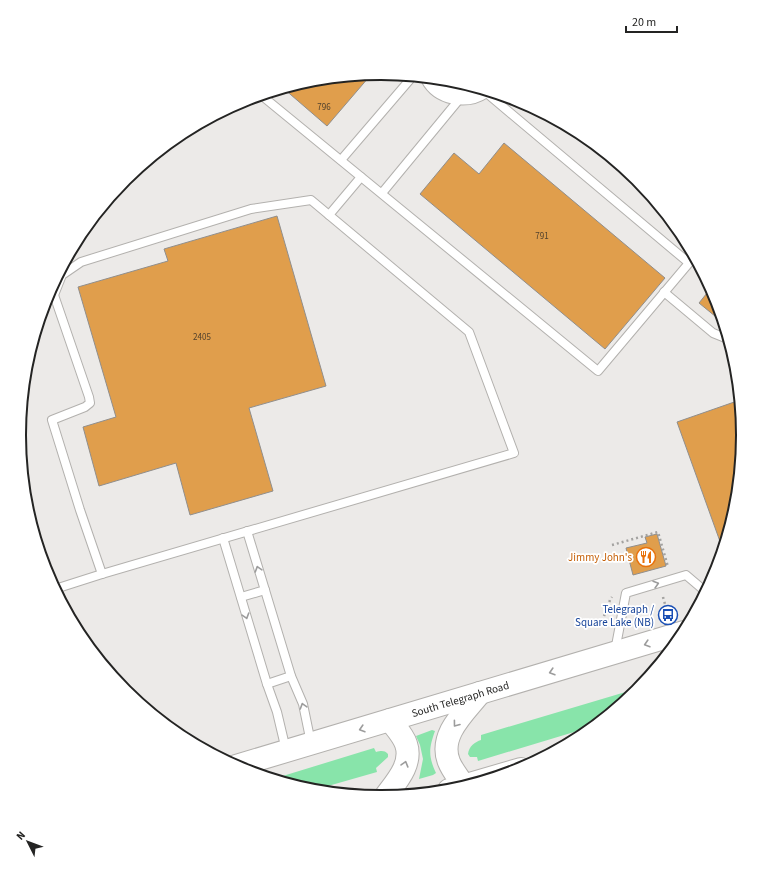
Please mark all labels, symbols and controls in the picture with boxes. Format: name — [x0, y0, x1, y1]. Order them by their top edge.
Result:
scale bar — [626, 8, 677, 34]
text: 20 m — [632, 14, 656, 31]
house number: 796 — [317, 101, 331, 114]
house number: 791 — [535, 230, 549, 243]
house number: 2405 — [193, 331, 211, 344]
restaurant icon: Jimmy John's — [635, 546, 657, 568]
place label: Jimmy John's — [568, 550, 632, 565]
one-way arrow — [254, 566, 263, 573]
one-way arrow — [652, 580, 659, 589]
place label: Telegraph / Square Lake (NB) — [575, 602, 654, 630]
bus stop icon: Telegraph / Square Lake (NB) — [657, 604, 679, 626]
one-way arrow — [241, 612, 250, 619]
one-way arrow — [644, 639, 651, 648]
one-way arrow — [549, 667, 556, 676]
street label: South Telegraph Road — [410, 677, 511, 721]
one-way arrow — [299, 702, 308, 709]
one-way arrow — [454, 720, 461, 727]
one-way arrow — [359, 724, 366, 733]
one-way arrow — [400, 760, 409, 767]
north arrow — [8, 822, 48, 862]
text: N — [13, 828, 29, 843]

